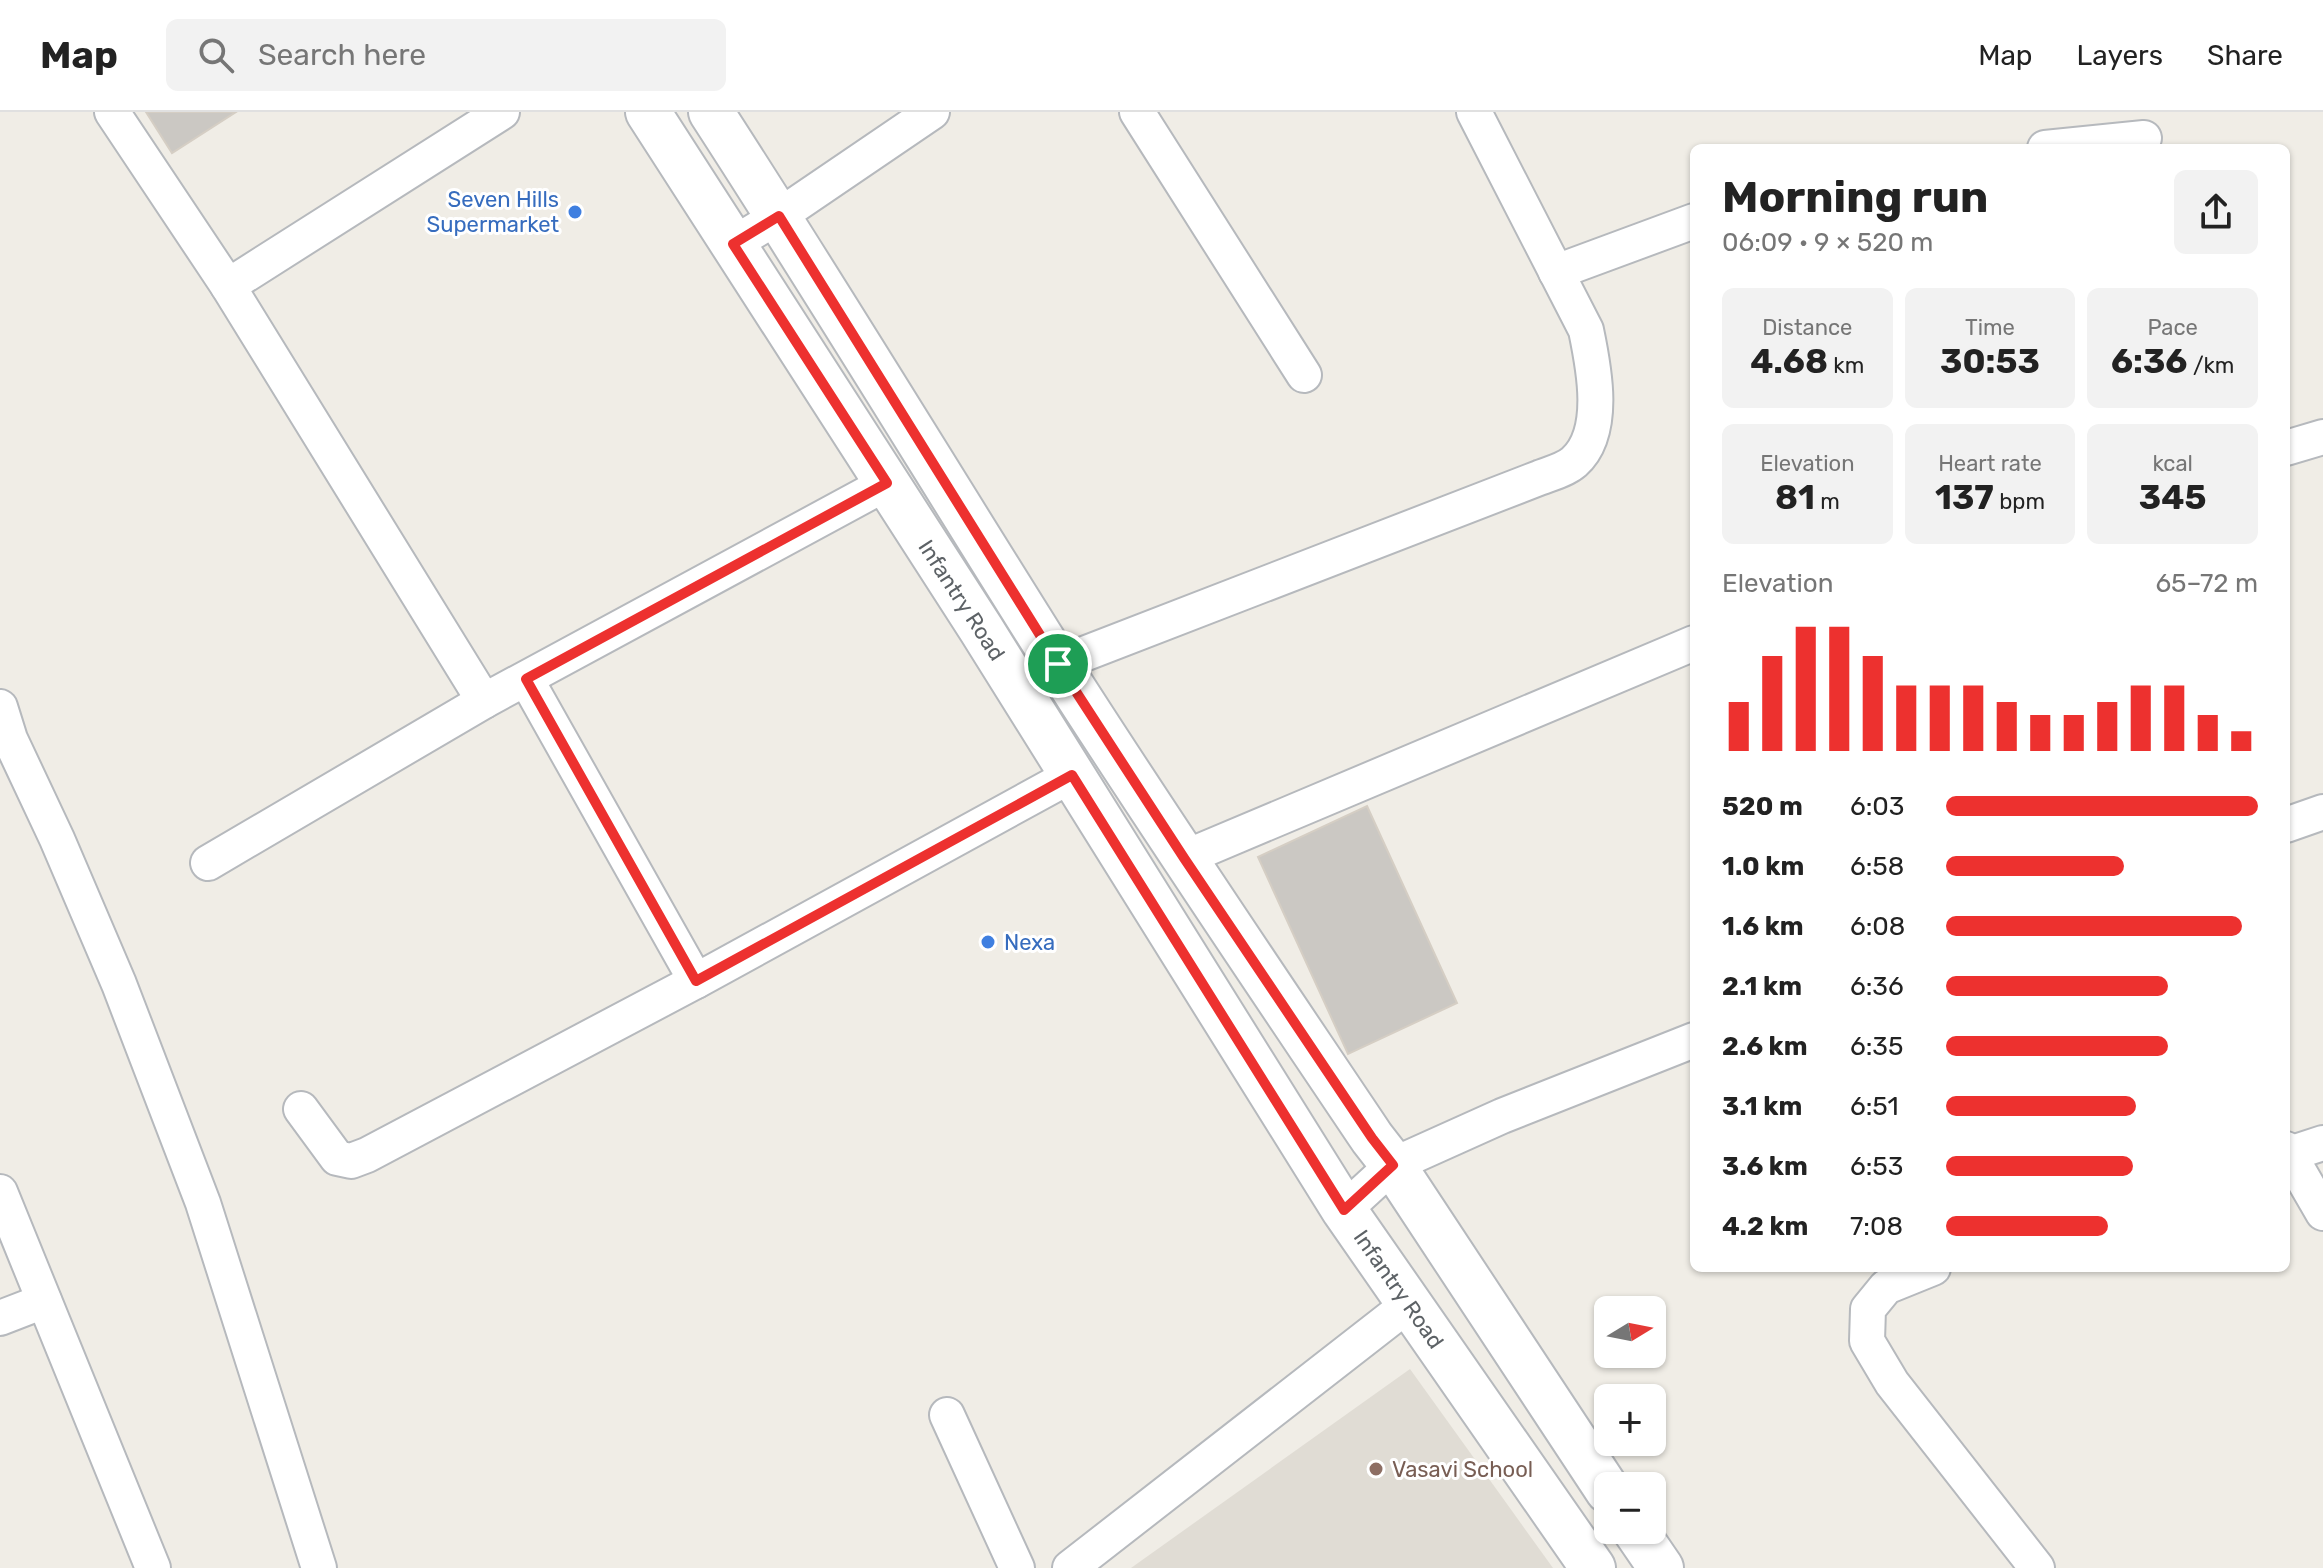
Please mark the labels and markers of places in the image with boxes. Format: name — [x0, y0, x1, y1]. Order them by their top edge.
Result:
place label: Seven Hills Supermarket — [427, 186, 559, 238]
marker: Seven Hills Supermarket — [566, 203, 584, 221]
pin — [1024, 630, 1092, 698]
place label: Nexa — [1004, 929, 1055, 956]
marker: Nexa — [979, 933, 997, 951]
place label: Vasavi School — [1392, 1456, 1533, 1483]
marker: Vasavi School — [1367, 1460, 1385, 1478]

